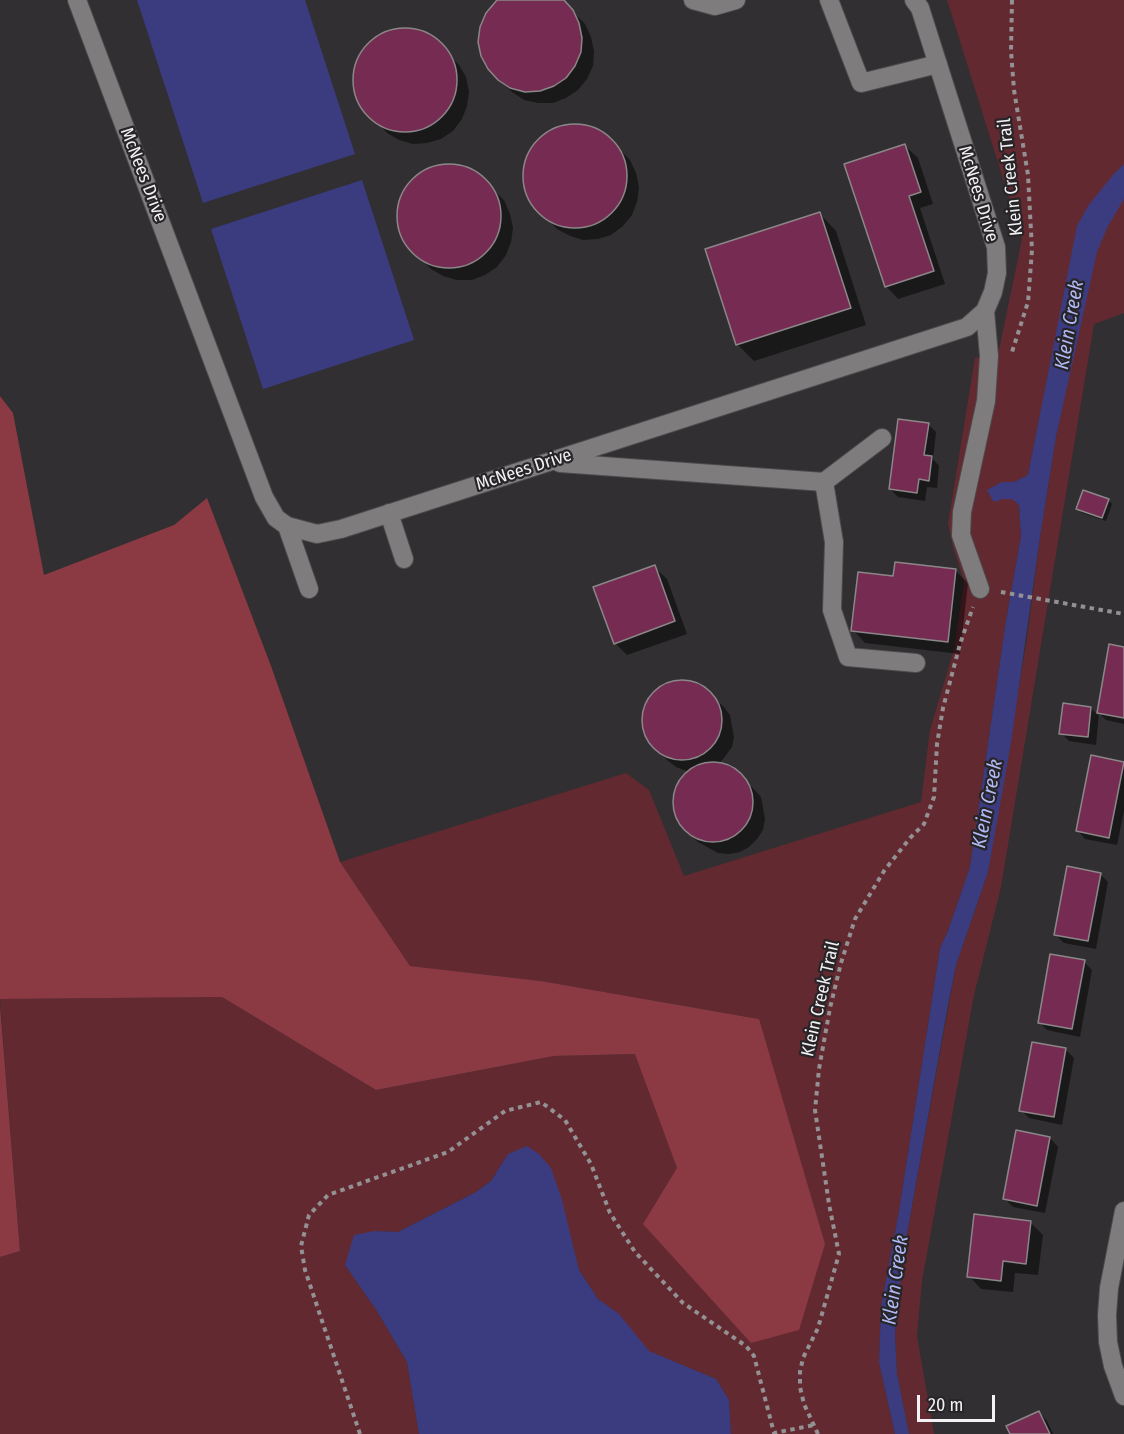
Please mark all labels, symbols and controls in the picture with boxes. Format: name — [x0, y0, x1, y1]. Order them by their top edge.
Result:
street label: Klein Creek Trail — [994, 117, 1028, 237]
street label: McNees Drive — [115, 125, 171, 225]
street label: McNees Drive — [953, 143, 1003, 245]
water label: Klein Creek — [1050, 278, 1090, 372]
street label: McNees Drive — [473, 444, 575, 496]
water label: Klein Creek — [968, 757, 1008, 851]
street label: Klein Creek Trail — [797, 939, 845, 1059]
water label: Klein Creek — [878, 1234, 914, 1326]
scale bar — [920, 1383, 998, 1421]
text: 20 m — [928, 1394, 963, 1416]

